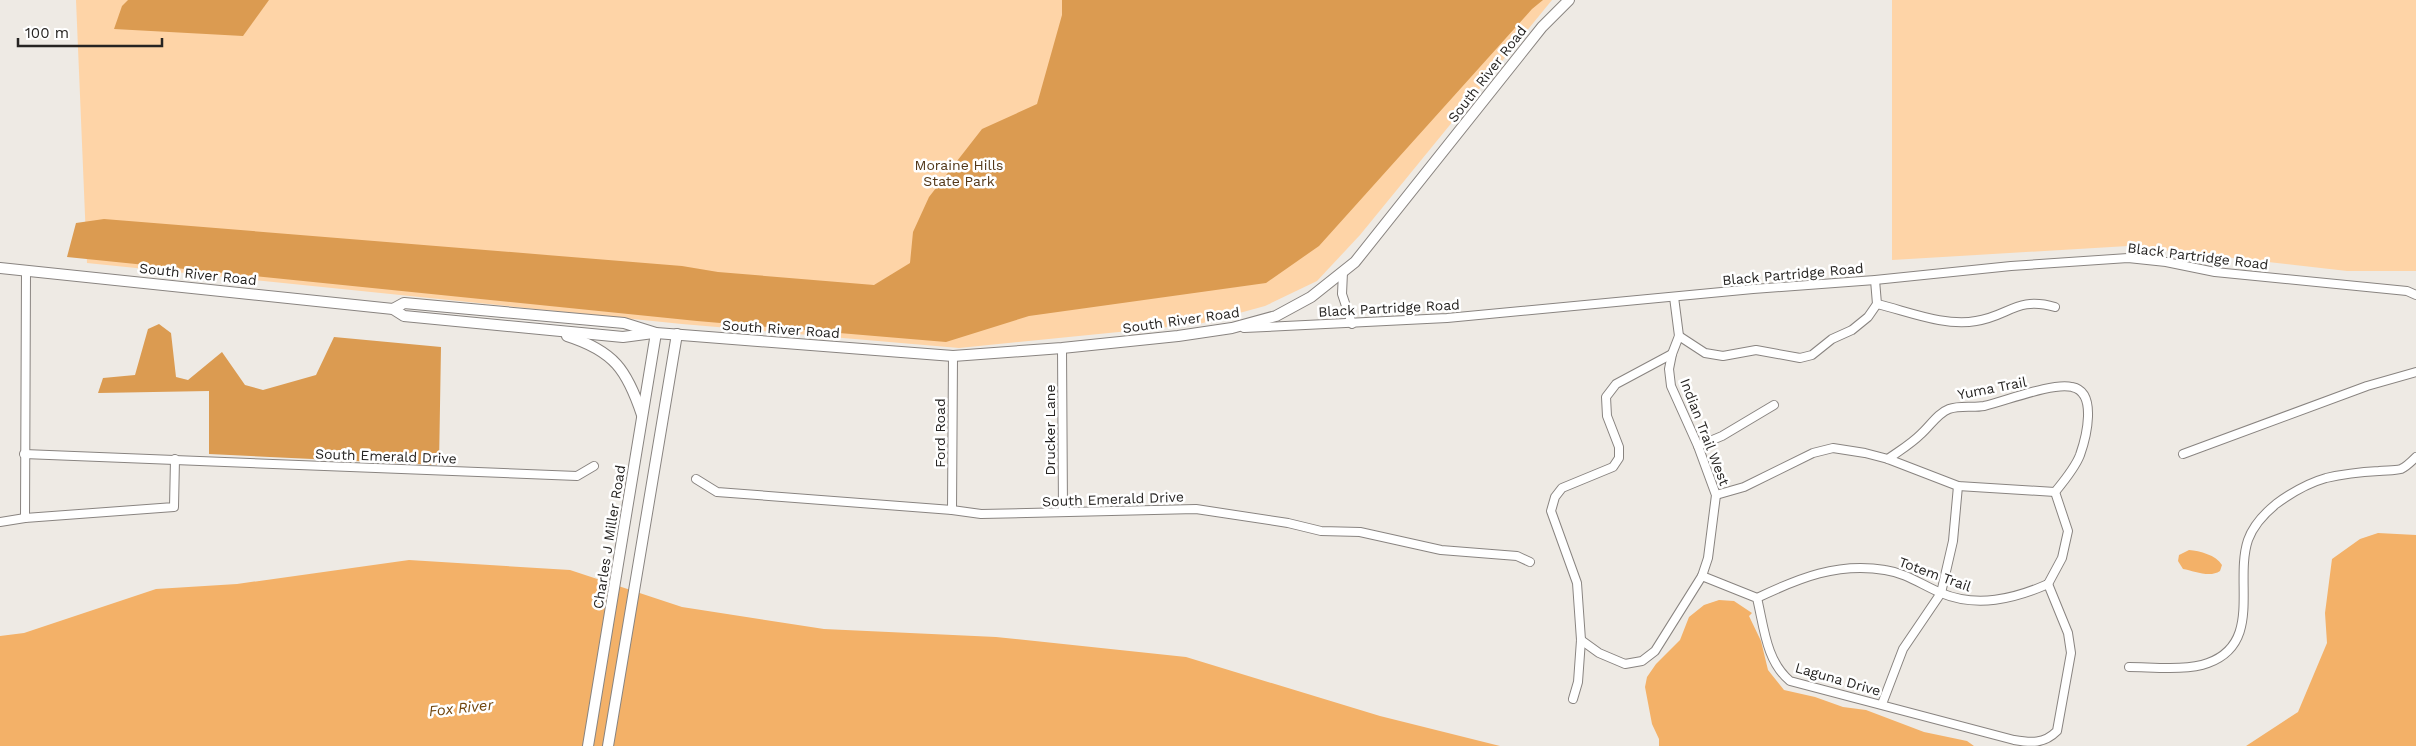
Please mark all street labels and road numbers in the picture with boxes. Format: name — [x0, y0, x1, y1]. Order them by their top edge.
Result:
street label: South River Road — [1444, 23, 1530, 125]
street label: Black Partridge Road — [2127, 239, 2269, 273]
street label: South River Road — [138, 260, 258, 288]
street label: Black Partridge Road — [1722, 260, 1864, 288]
street label: Black Partridge Road — [1318, 296, 1460, 320]
street label: South River Road — [1121, 304, 1241, 336]
street label: South River Road — [722, 317, 840, 341]
street label: Yuma Trail — [1956, 373, 2029, 403]
street label: Indian Trail West — [1677, 376, 1733, 488]
street label: Drucker Lane — [1042, 384, 1058, 476]
street label: Ford Road — [932, 398, 948, 468]
street label: South Emerald Drive — [315, 446, 457, 466]
street label: Charles J Miller Road — [590, 464, 628, 610]
street label: South Emerald Drive — [1042, 489, 1184, 509]
street label: Totem Trail — [1897, 554, 1974, 595]
street label: Laguna Drive — [1793, 659, 1883, 699]

